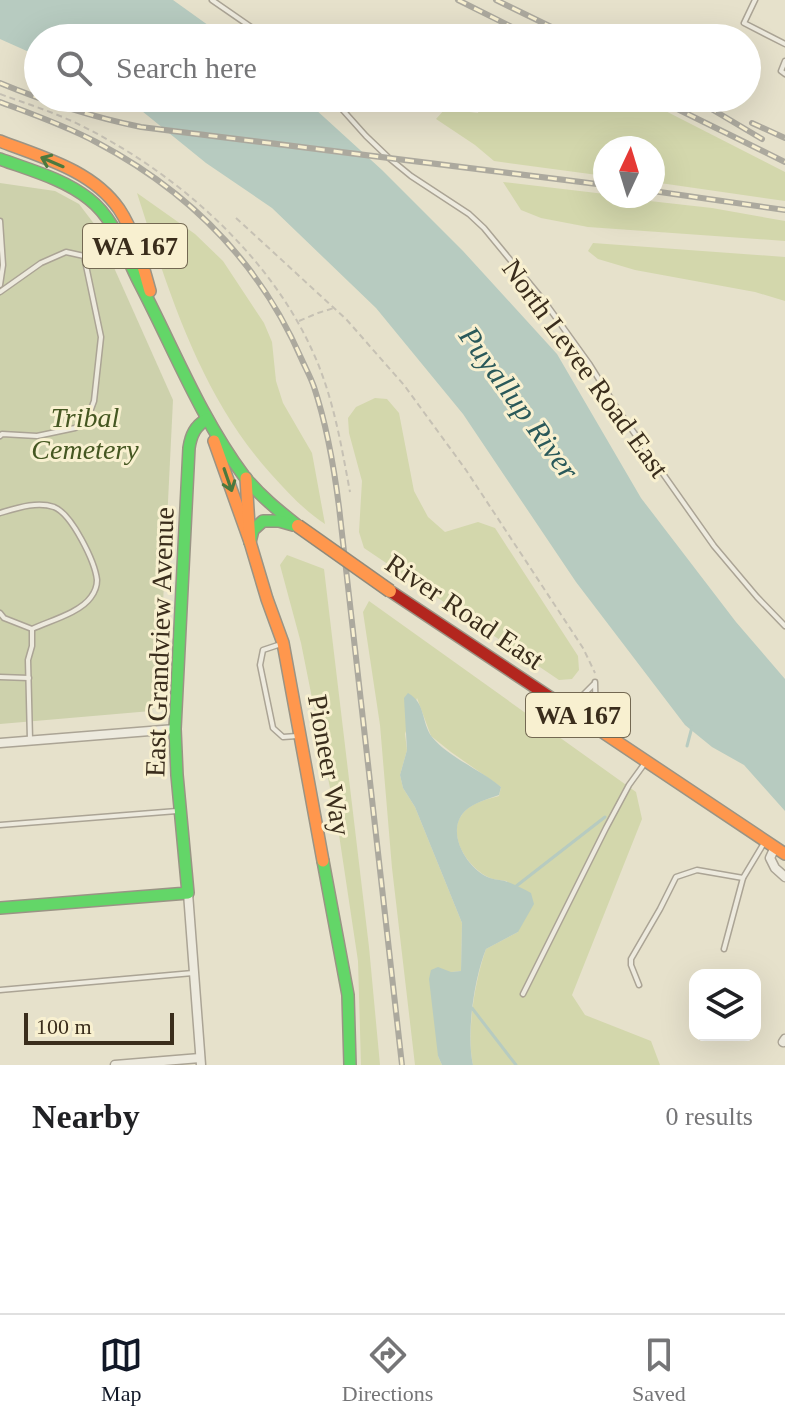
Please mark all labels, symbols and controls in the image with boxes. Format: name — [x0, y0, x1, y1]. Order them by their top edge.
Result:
search box — [24, 24, 761, 112]
icon: search — [52, 46, 96, 90]
text: Search here — [116, 51, 257, 84]
north arrow — [593, 136, 665, 208]
one-way arrow — [40, 154, 65, 169]
road number: WA 167 — [83, 224, 187, 268]
street label: North Levee Road East — [496, 253, 675, 484]
water label: Puyallup River — [452, 319, 586, 486]
park label: Tribal Cemetery — [31, 402, 139, 465]
one-way arrow — [222, 468, 237, 493]
street label: East Grandview Avenue — [139, 507, 180, 778]
street label: River Road East — [380, 547, 550, 676]
street label: Pioneer Way — [302, 692, 357, 838]
road number: WA 167 — [526, 693, 630, 737]
map controls — [689, 969, 761, 1041]
button: layers — [689, 969, 761, 1041]
scale bar — [24, 1009, 174, 1045]
text: 100 m — [36, 1014, 92, 1039]
text: Nearby — [32, 1098, 140, 1135]
text: 0 results — [666, 1102, 753, 1131]
tab: Map — [99, 1333, 143, 1407]
tab: Directions — [342, 1333, 433, 1407]
tab: Saved — [632, 1333, 686, 1407]

